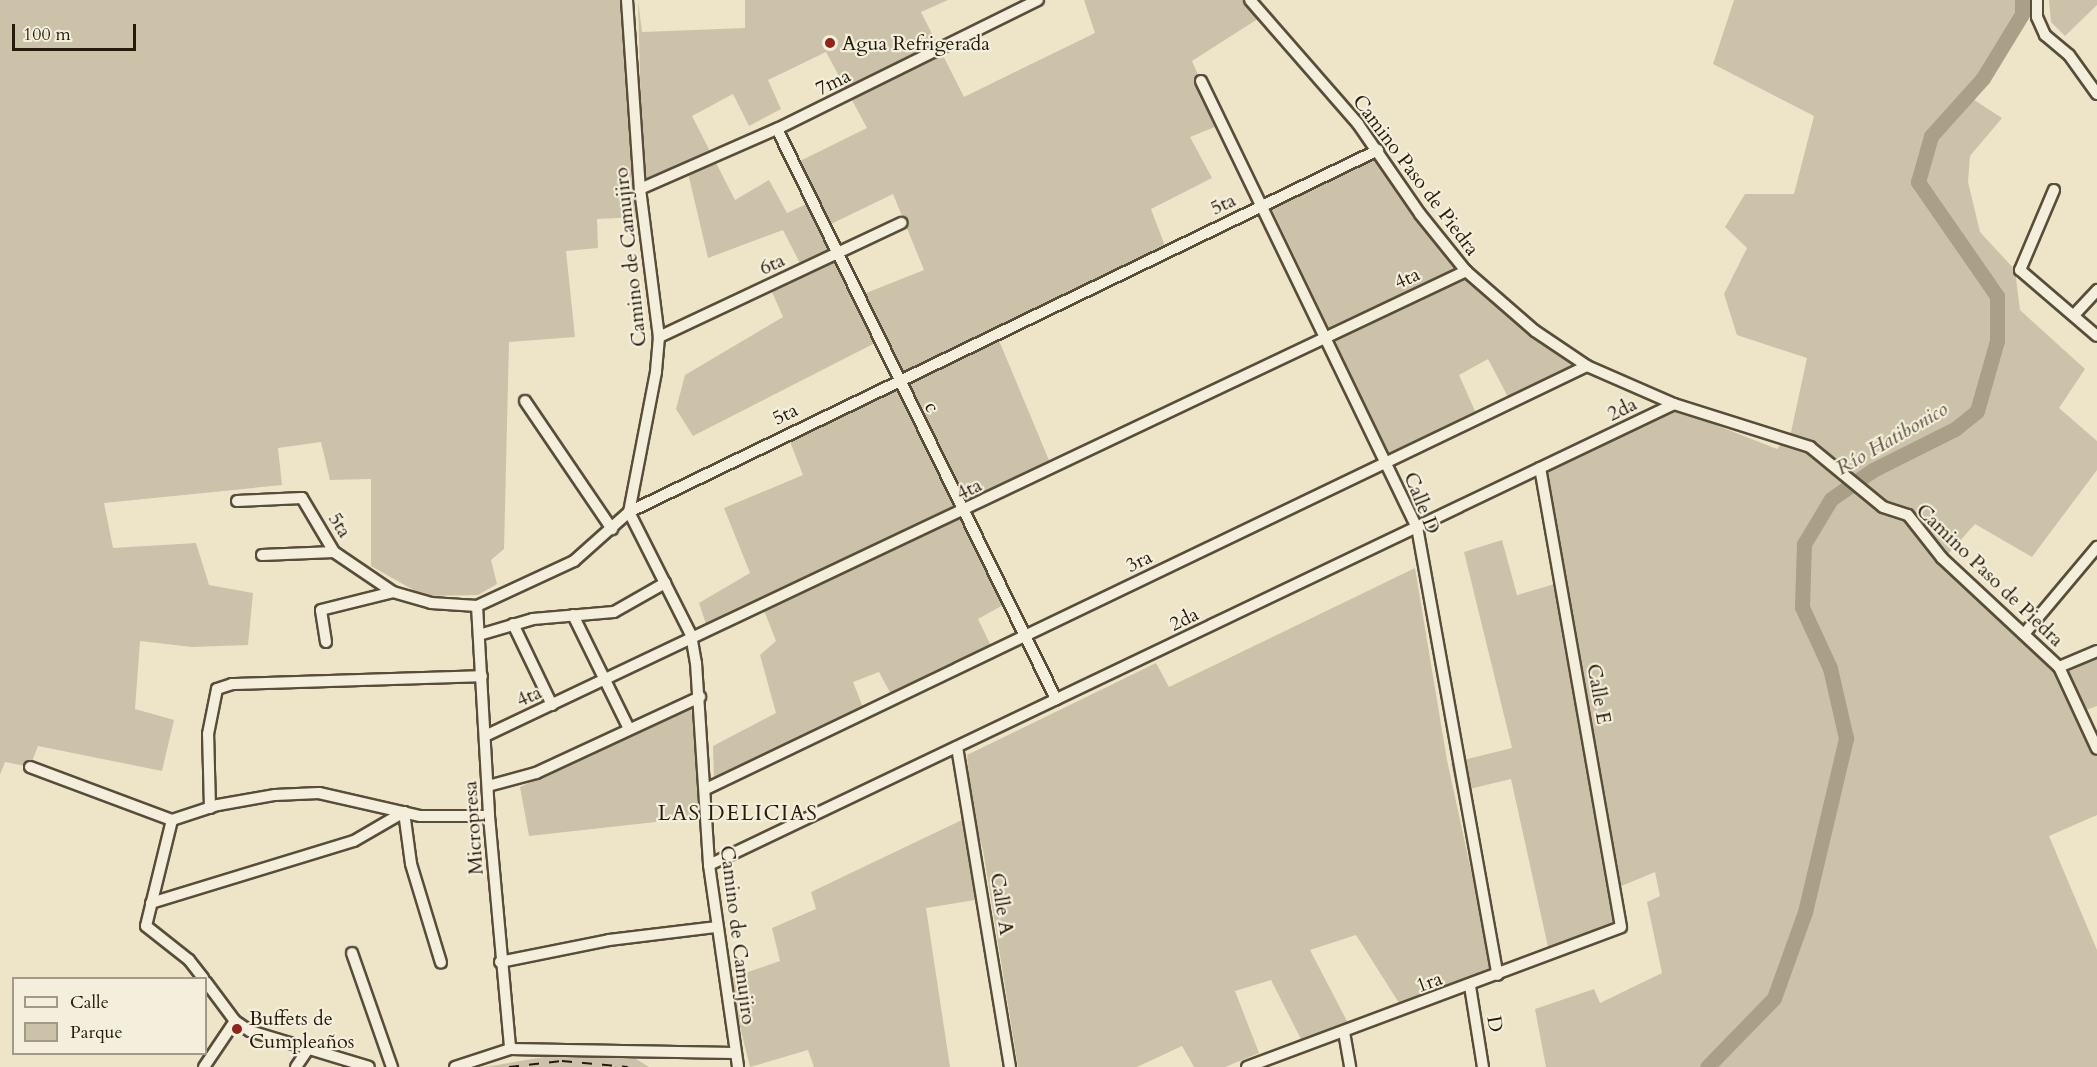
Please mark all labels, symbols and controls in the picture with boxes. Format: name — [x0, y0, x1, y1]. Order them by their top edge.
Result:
scale bar — [15, 12, 140, 50]
text: 100 m — [23, 22, 71, 47]
place label: Agua Refrigerada — [842, 31, 990, 55]
marker: Agua Refrigerada — [823, 36, 837, 50]
street label: 7ma — [812, 63, 854, 101]
street label: Camino Paso de Piedra — [1348, 90, 1484, 260]
street label: Camino de Camujiro — [609, 166, 651, 348]
street label: 5ta — [1207, 188, 1239, 220]
street label: 6ta — [756, 248, 788, 280]
street label: 4ta — [1391, 262, 1423, 294]
street label: 2da — [1603, 392, 1641, 426]
water label: Río Hatibonico — [1831, 397, 1953, 481]
street label: 5ta — [768, 398, 802, 430]
street label: c — [919, 398, 945, 416]
street label: Calle D — [1399, 468, 1445, 538]
street label: 4ta — [952, 473, 986, 505]
street label: Camino Paso de Piedra — [1911, 498, 2069, 652]
street label: 5ta — [323, 508, 357, 542]
street label: 3ra — [1122, 544, 1156, 578]
street label: 2da — [1165, 602, 1203, 636]
street label: Calle E — [1582, 662, 1616, 726]
street label: 4ta — [513, 680, 545, 712]
street label: Micropresa — [458, 780, 488, 876]
district label: LAS DELICIAS — [658, 801, 818, 827]
street label: Camino de Camujiro — [715, 844, 761, 1026]
street label: Calle A — [985, 871, 1019, 937]
street label: 1ra — [1413, 966, 1445, 998]
legend — [12, 977, 207, 1055]
text: Calle — [70, 990, 109, 1015]
place label: Buffets de Cumpleaños — [249, 1006, 355, 1053]
street label: D — [1482, 1014, 1508, 1034]
text: Parque — [70, 1020, 123, 1045]
marker: Buffets de Cumpleaños — [230, 1022, 244, 1036]

